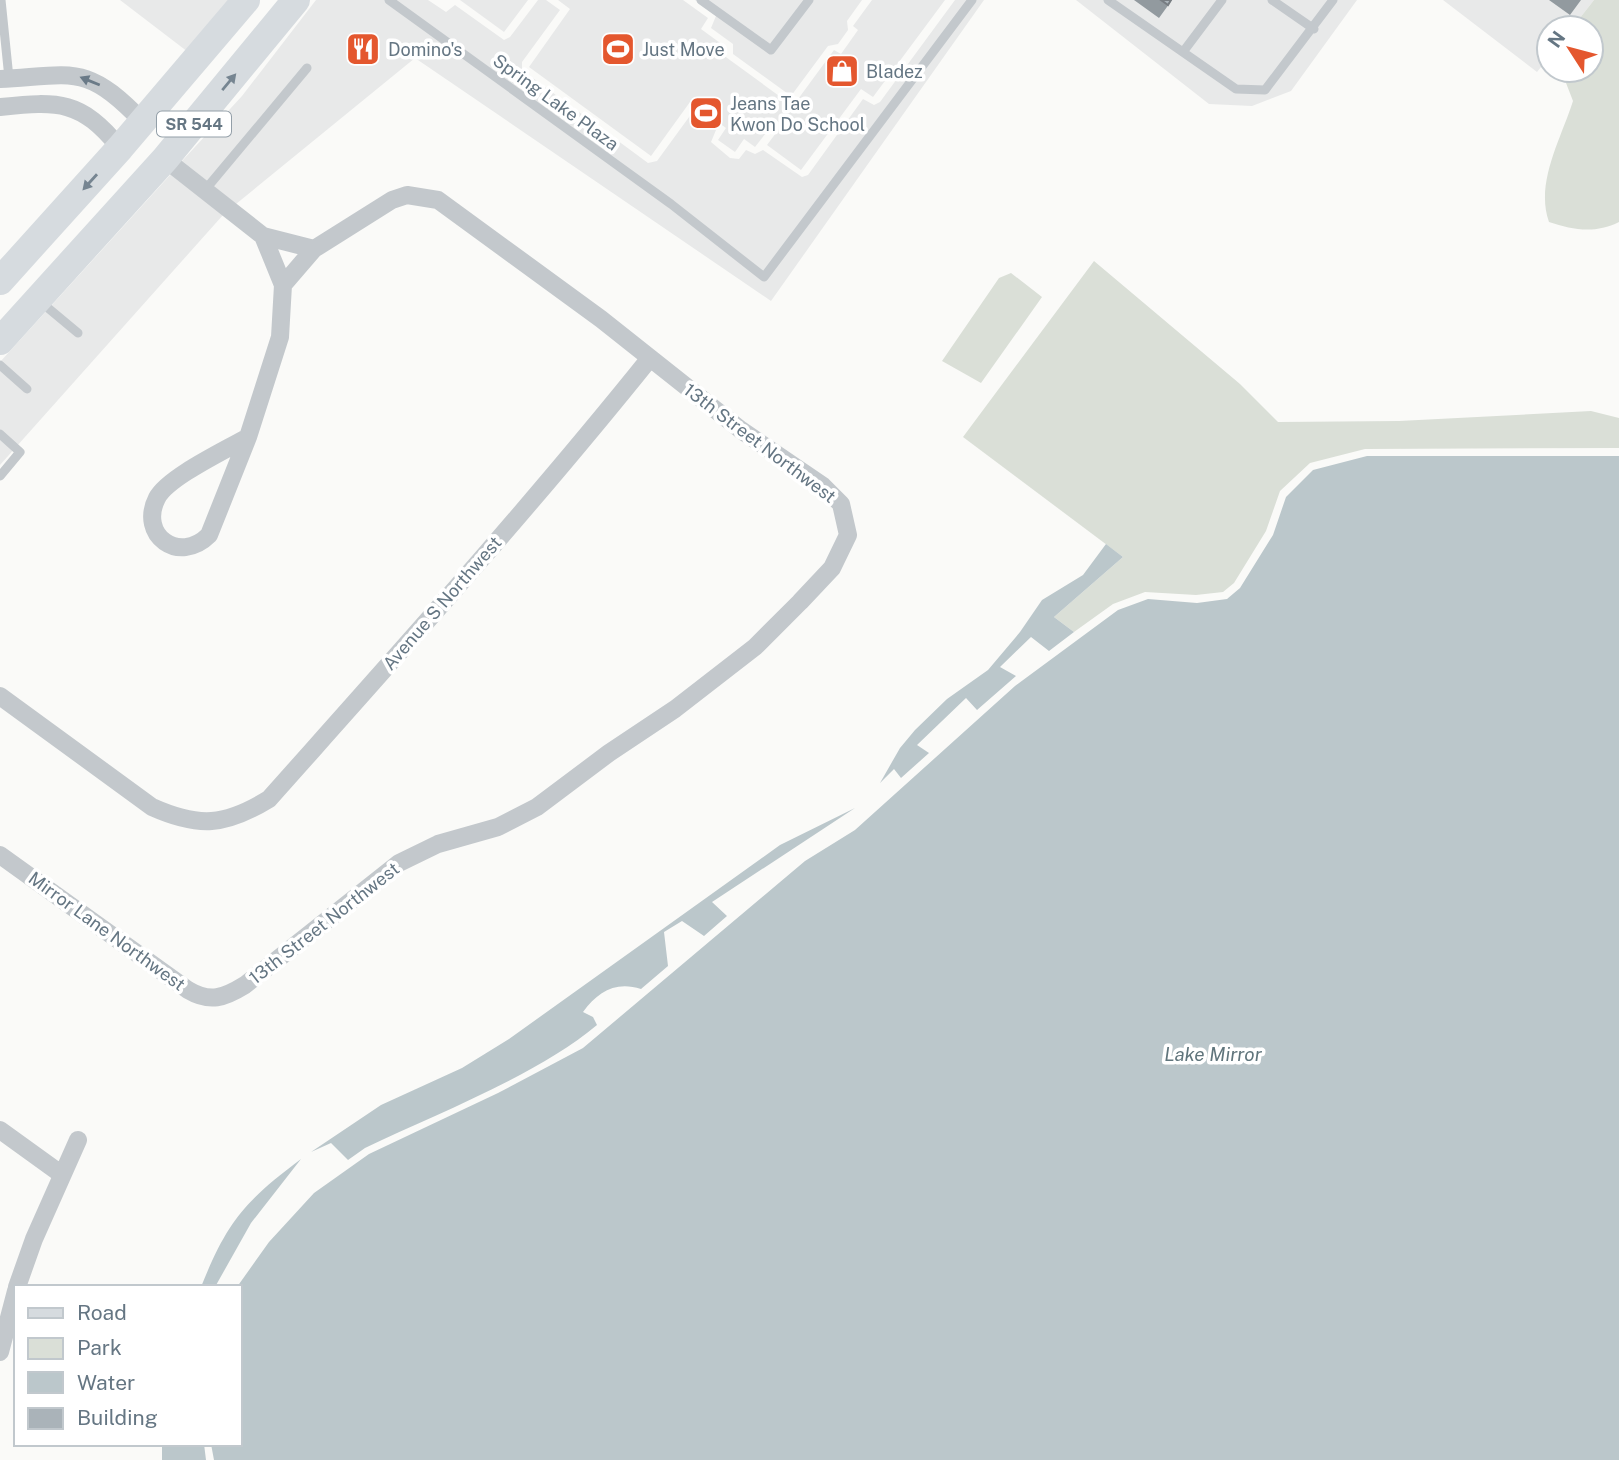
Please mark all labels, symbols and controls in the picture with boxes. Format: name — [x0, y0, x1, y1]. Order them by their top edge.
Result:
north arrow — [1535, 14, 1605, 84]
text: N — [1543, 27, 1570, 51]
restaurant icon: Domino's — [344, 30, 382, 68]
sports icon: Just Move — [599, 30, 637, 68]
place label: Domino's — [388, 39, 462, 60]
place label: Just Move — [642, 39, 725, 60]
street label: Spring Lake Plaza — [489, 49, 623, 155]
shop icon: Bladez — [823, 52, 861, 90]
place label: Bladez — [866, 61, 923, 82]
one-way arrow — [221, 73, 236, 90]
one-way arrow — [79, 75, 100, 86]
place label: Jeans Tae Kwon Do School — [730, 93, 865, 135]
sports icon: Jeans Tae Kwon Do School — [687, 94, 725, 132]
road number: SR 544 — [157, 112, 231, 136]
one-way arrow — [82, 173, 98, 191]
street label: 13th Street Northwest — [680, 379, 840, 507]
street label: Avenue S Northwest — [378, 532, 506, 674]
street label: 13th Street Northwest — [245, 858, 403, 988]
street label: Mirror Lane Northwest — [25, 867, 189, 995]
water label: Lake Mirror — [1164, 1043, 1263, 1065]
legend — [14, 1285, 242, 1446]
text: Road — [77, 1300, 127, 1325]
text: Park — [77, 1335, 122, 1360]
text: Water — [77, 1370, 135, 1395]
text: Building — [77, 1405, 158, 1430]

